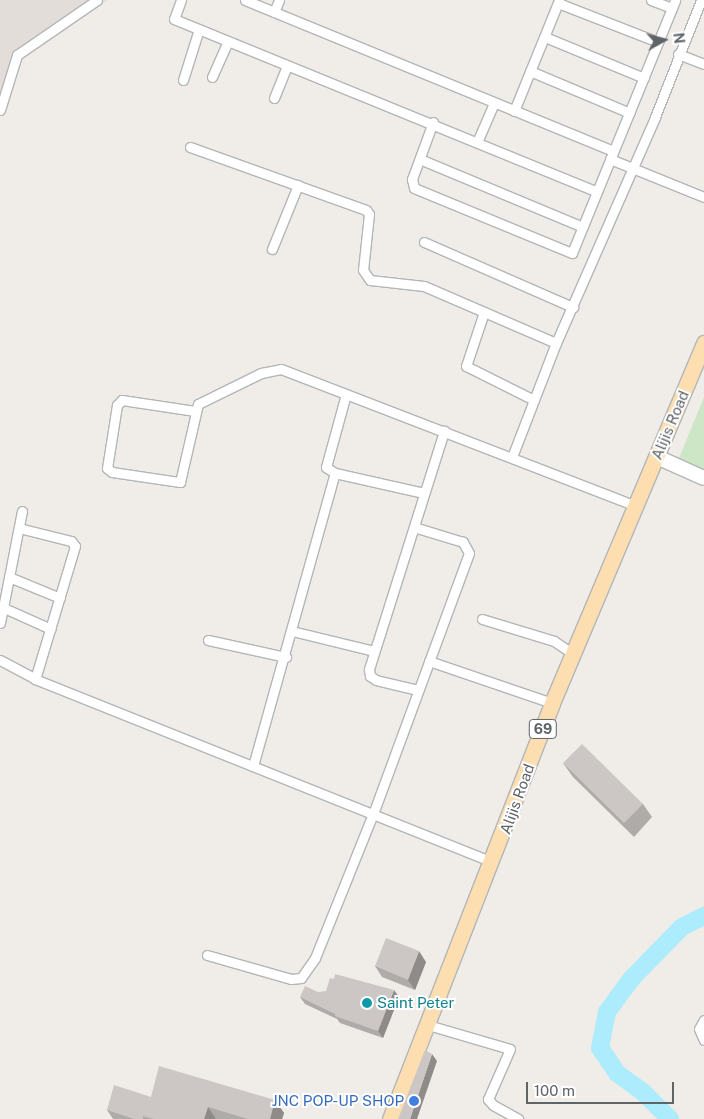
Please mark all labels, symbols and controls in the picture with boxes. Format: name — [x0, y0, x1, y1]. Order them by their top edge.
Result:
north arrow — [639, 15, 689, 65]
text: N — [670, 32, 687, 45]
street label: Alijis Road — [647, 388, 693, 462]
road number: 69 — [528, 718, 558, 741]
street label: Alijis Road — [496, 761, 538, 837]
place label: Saint Peter — [377, 994, 454, 1012]
marker: Saint Peter — [361, 997, 373, 1009]
scale bar — [529, 1072, 676, 1104]
text: 100 m — [534, 1082, 575, 1099]
place label: JNC POP-UP SHOP — [272, 1092, 404, 1110]
marker: JNC POP-UP SHOP — [408, 1095, 420, 1107]

